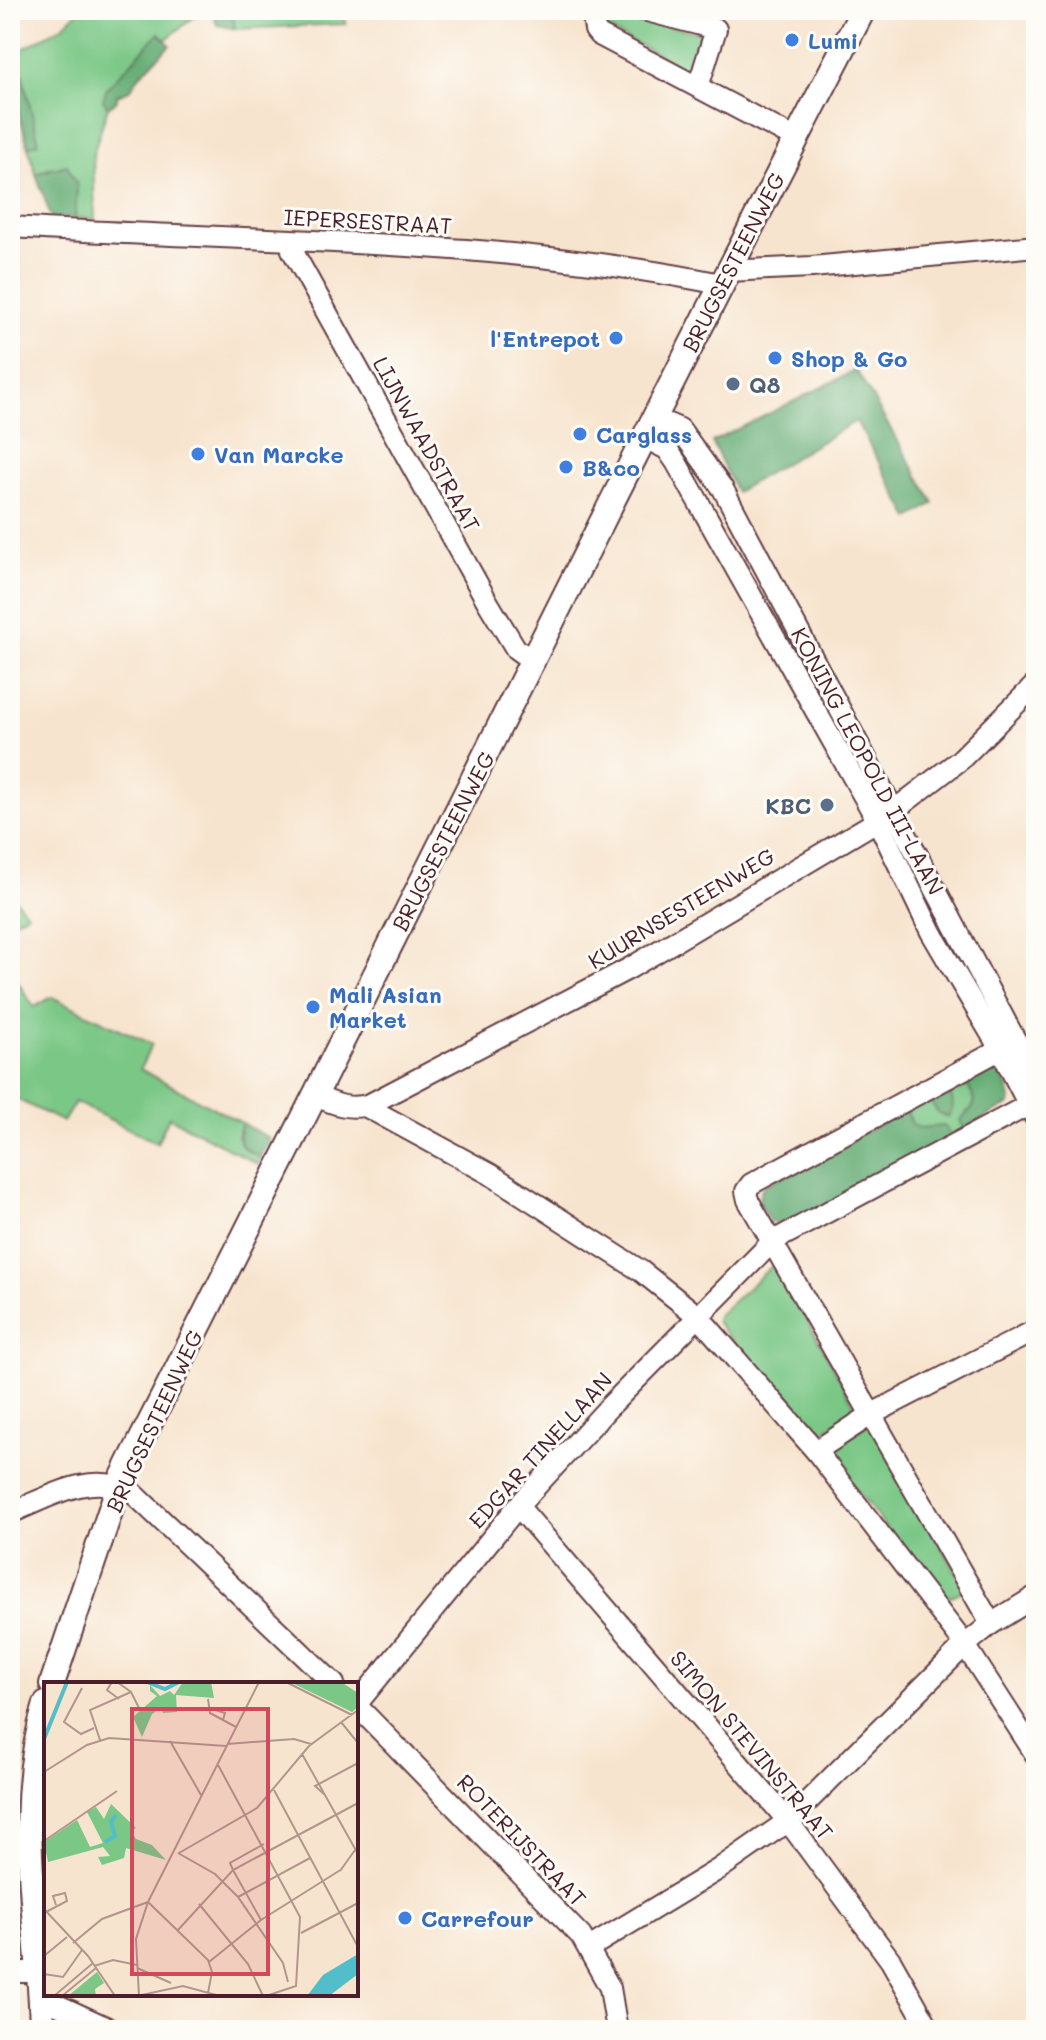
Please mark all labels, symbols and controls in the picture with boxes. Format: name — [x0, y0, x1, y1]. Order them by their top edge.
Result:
place label: Lumi — [808, 26, 858, 55]
marker: Lumi — [783, 31, 801, 49]
street label: BRUGSESTEENWEG — [675, 167, 791, 357]
street label: IEPERSESTRAAT — [283, 202, 453, 240]
place label: l'Entrepot — [490, 324, 600, 353]
marker: l'Entrepot — [607, 329, 625, 347]
place label: Shop & Go — [791, 344, 907, 373]
marker: Shop & Go — [766, 349, 784, 367]
street label: LIJNWAADSTRAAT — [367, 351, 487, 537]
place label: Q8 — [749, 370, 780, 399]
marker: Q8 — [724, 375, 742, 393]
place label: Carglass — [596, 420, 692, 449]
marker: Carglass — [571, 425, 589, 443]
place label: Van Marcke — [214, 440, 344, 469]
marker: Van Marcke — [189, 445, 207, 463]
place label: B&co — [582, 453, 640, 482]
marker: B&co — [557, 458, 575, 476]
street label: KONING LEOPOLD III-LAAN — [785, 622, 951, 900]
street label: BRUGSESTEENWEG — [385, 746, 501, 936]
place label: KBC — [765, 791, 811, 820]
marker: KBC — [818, 796, 836, 814]
street label: KUURNSESTEENWEG — [583, 841, 779, 975]
place label: Mali Asian Market — [329, 980, 442, 1034]
marker: Mali Asian Market — [304, 998, 322, 1016]
street label: BRUGSESTEENWEG — [99, 1325, 209, 1517]
street label: EDGAR TINELLAAN — [462, 1366, 618, 1534]
street label: SIMON STEVINSTRAAT — [664, 1644, 840, 1846]
inset map — [44, 1682, 358, 1996]
street label: ROTERIJSTRAAT — [451, 1767, 593, 1913]
place label: Carrefour — [421, 1904, 534, 1933]
marker: Carrefour — [396, 1909, 414, 1927]

